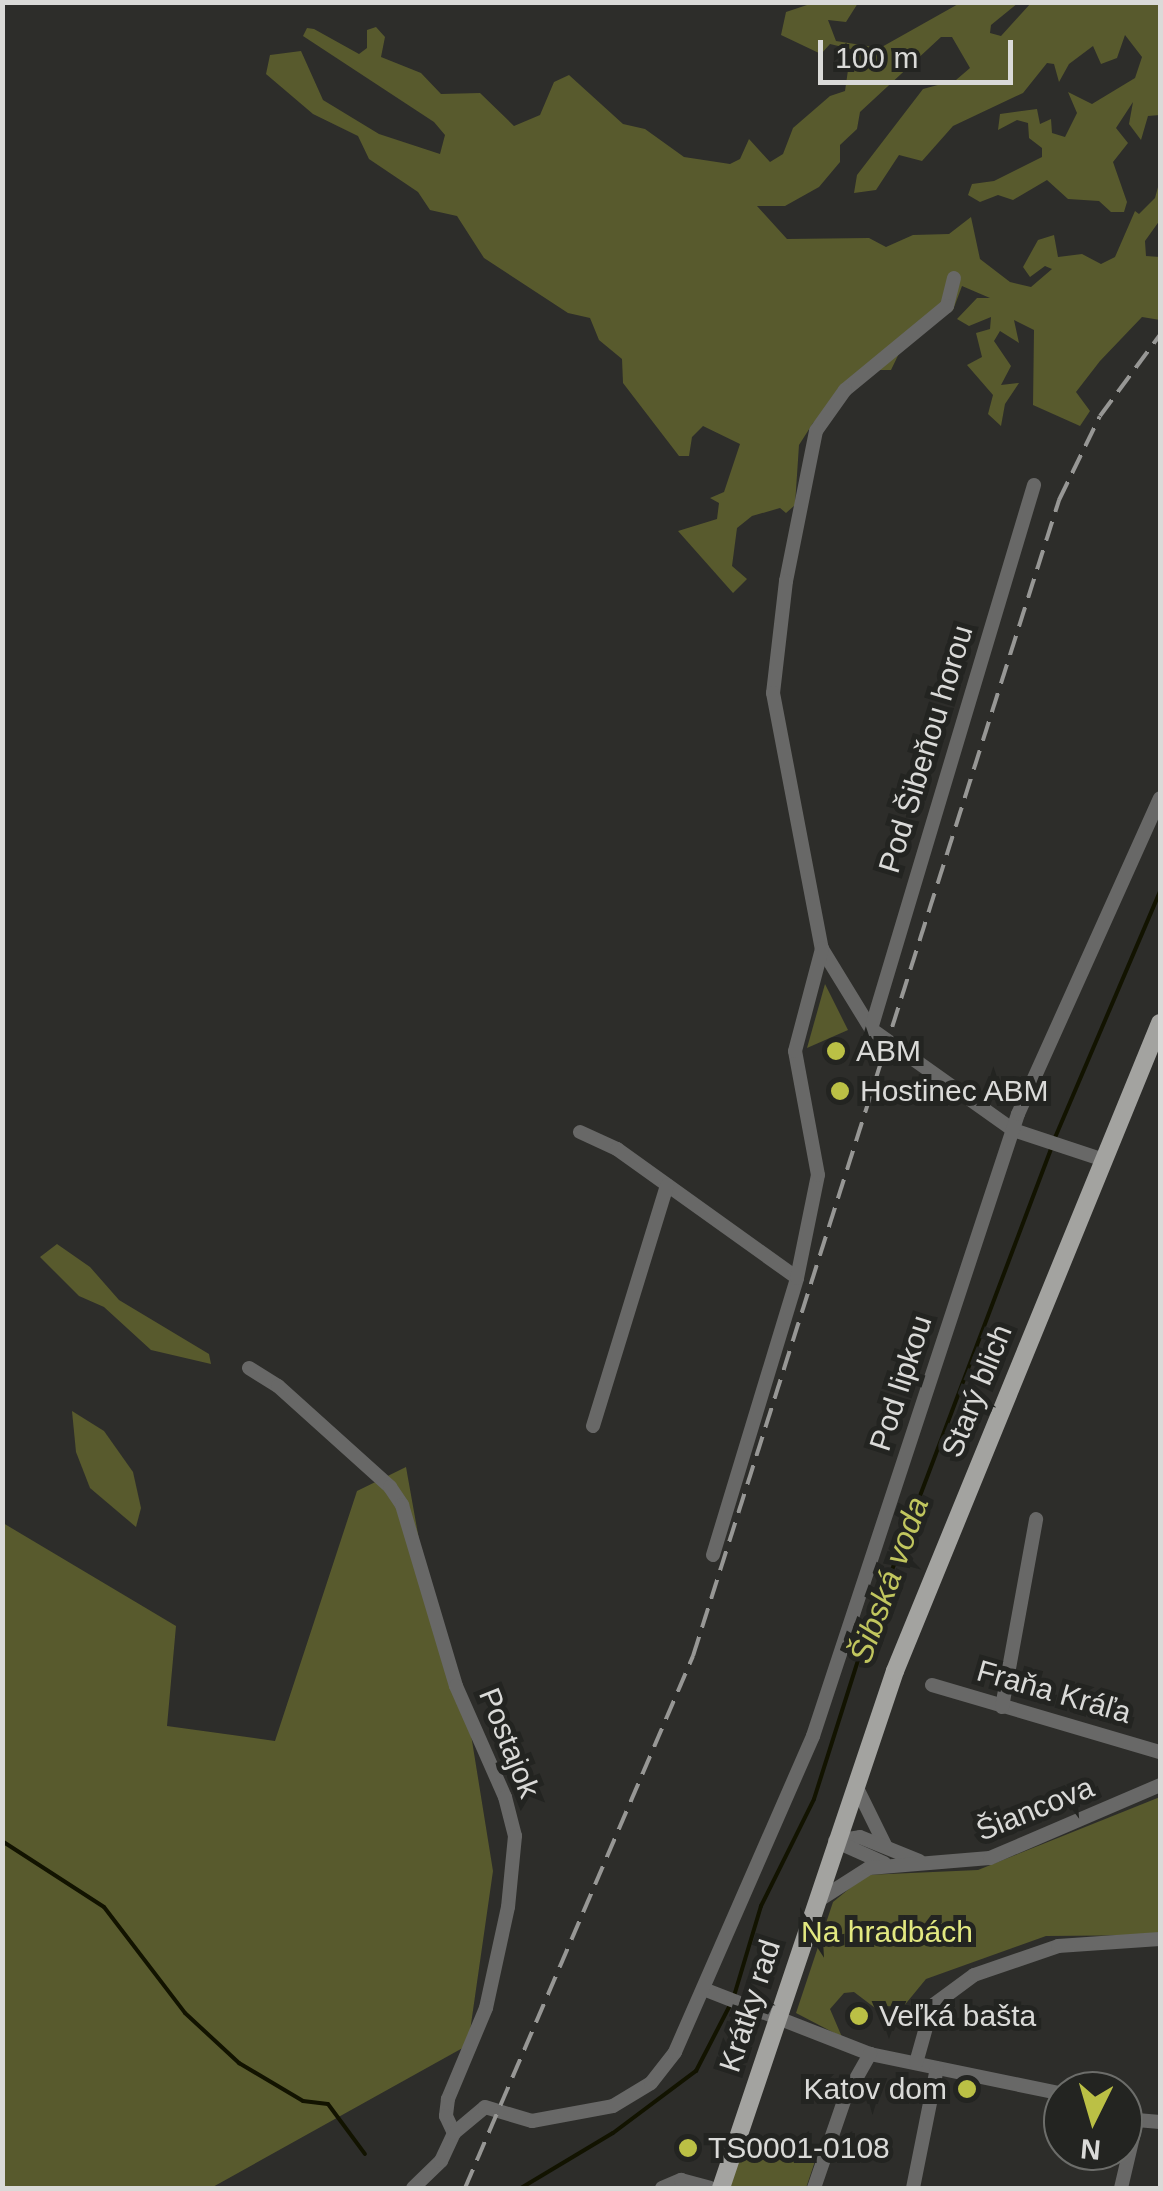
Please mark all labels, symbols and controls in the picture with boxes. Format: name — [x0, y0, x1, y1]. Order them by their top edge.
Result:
scale bar — [823, 20, 1018, 82]
text: 100 m — [835, 41, 918, 74]
street label: Pod Šibeňou horou — [871, 621, 981, 877]
place label: ABM — [856, 1033, 921, 1069]
marker: ABM — [825, 1040, 847, 1062]
place label: Hostinec ABM — [860, 1073, 1050, 1109]
marker: Hostinec ABM — [829, 1080, 851, 1102]
street label: Pod lipkou — [862, 1311, 940, 1455]
street label: Starý blich — [934, 1319, 1020, 1463]
water label: Šibská voda — [841, 1492, 937, 1668]
street label: Fraňa Kráľa — [973, 1653, 1135, 1731]
street label: Postajok — [471, 1683, 547, 1803]
street label: Šiancova — [971, 1769, 1099, 1849]
park label: Na hradbách — [801, 1914, 973, 1950]
street label: Krátky rad — [712, 1935, 788, 2077]
place label: Veľká bašta — [879, 1998, 1036, 2034]
marker: Veľká bašta — [848, 2005, 870, 2027]
place label: Katov dom — [804, 2071, 947, 2107]
north arrow — [1043, 2071, 1143, 2171]
marker: Katov dom — [956, 2078, 978, 2100]
place label: TS0001-0108 — [708, 2130, 890, 2166]
text: N — [1079, 2133, 1102, 2166]
marker: TS0001-0108 — [677, 2137, 699, 2159]

